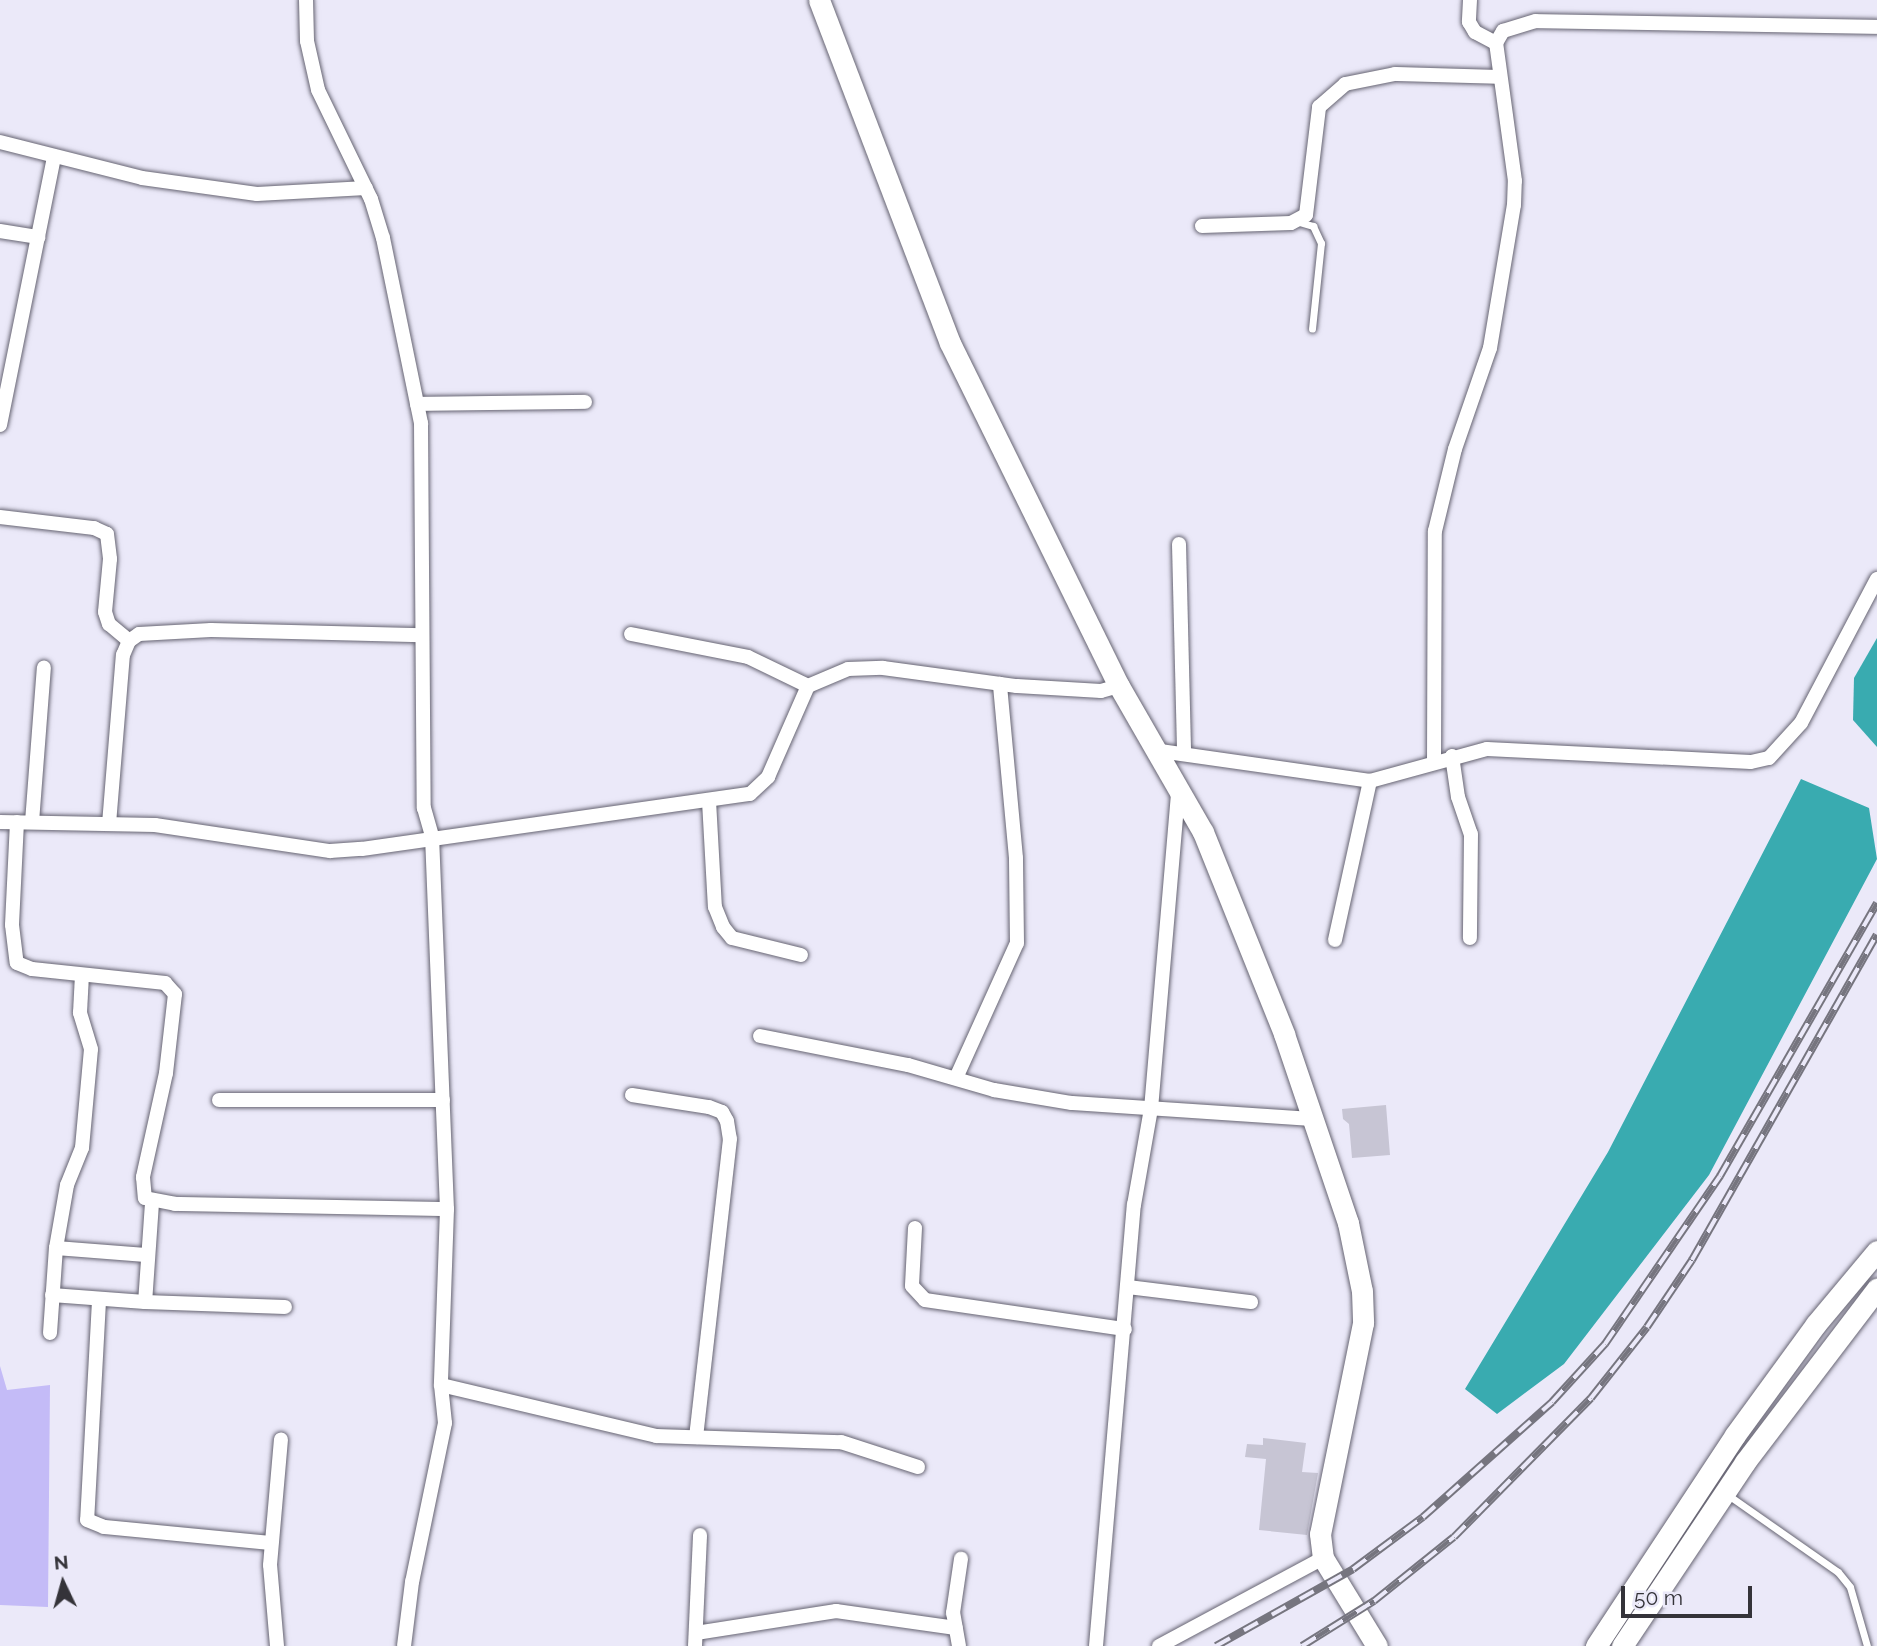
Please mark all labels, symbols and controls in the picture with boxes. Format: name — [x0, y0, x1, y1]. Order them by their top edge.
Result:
north arrow — [28, 1548, 98, 1618]
text: N — [53, 1550, 69, 1574]
scale bar — [1625, 1572, 1756, 1616]
text: 50 m — [1634, 1585, 1683, 1610]

